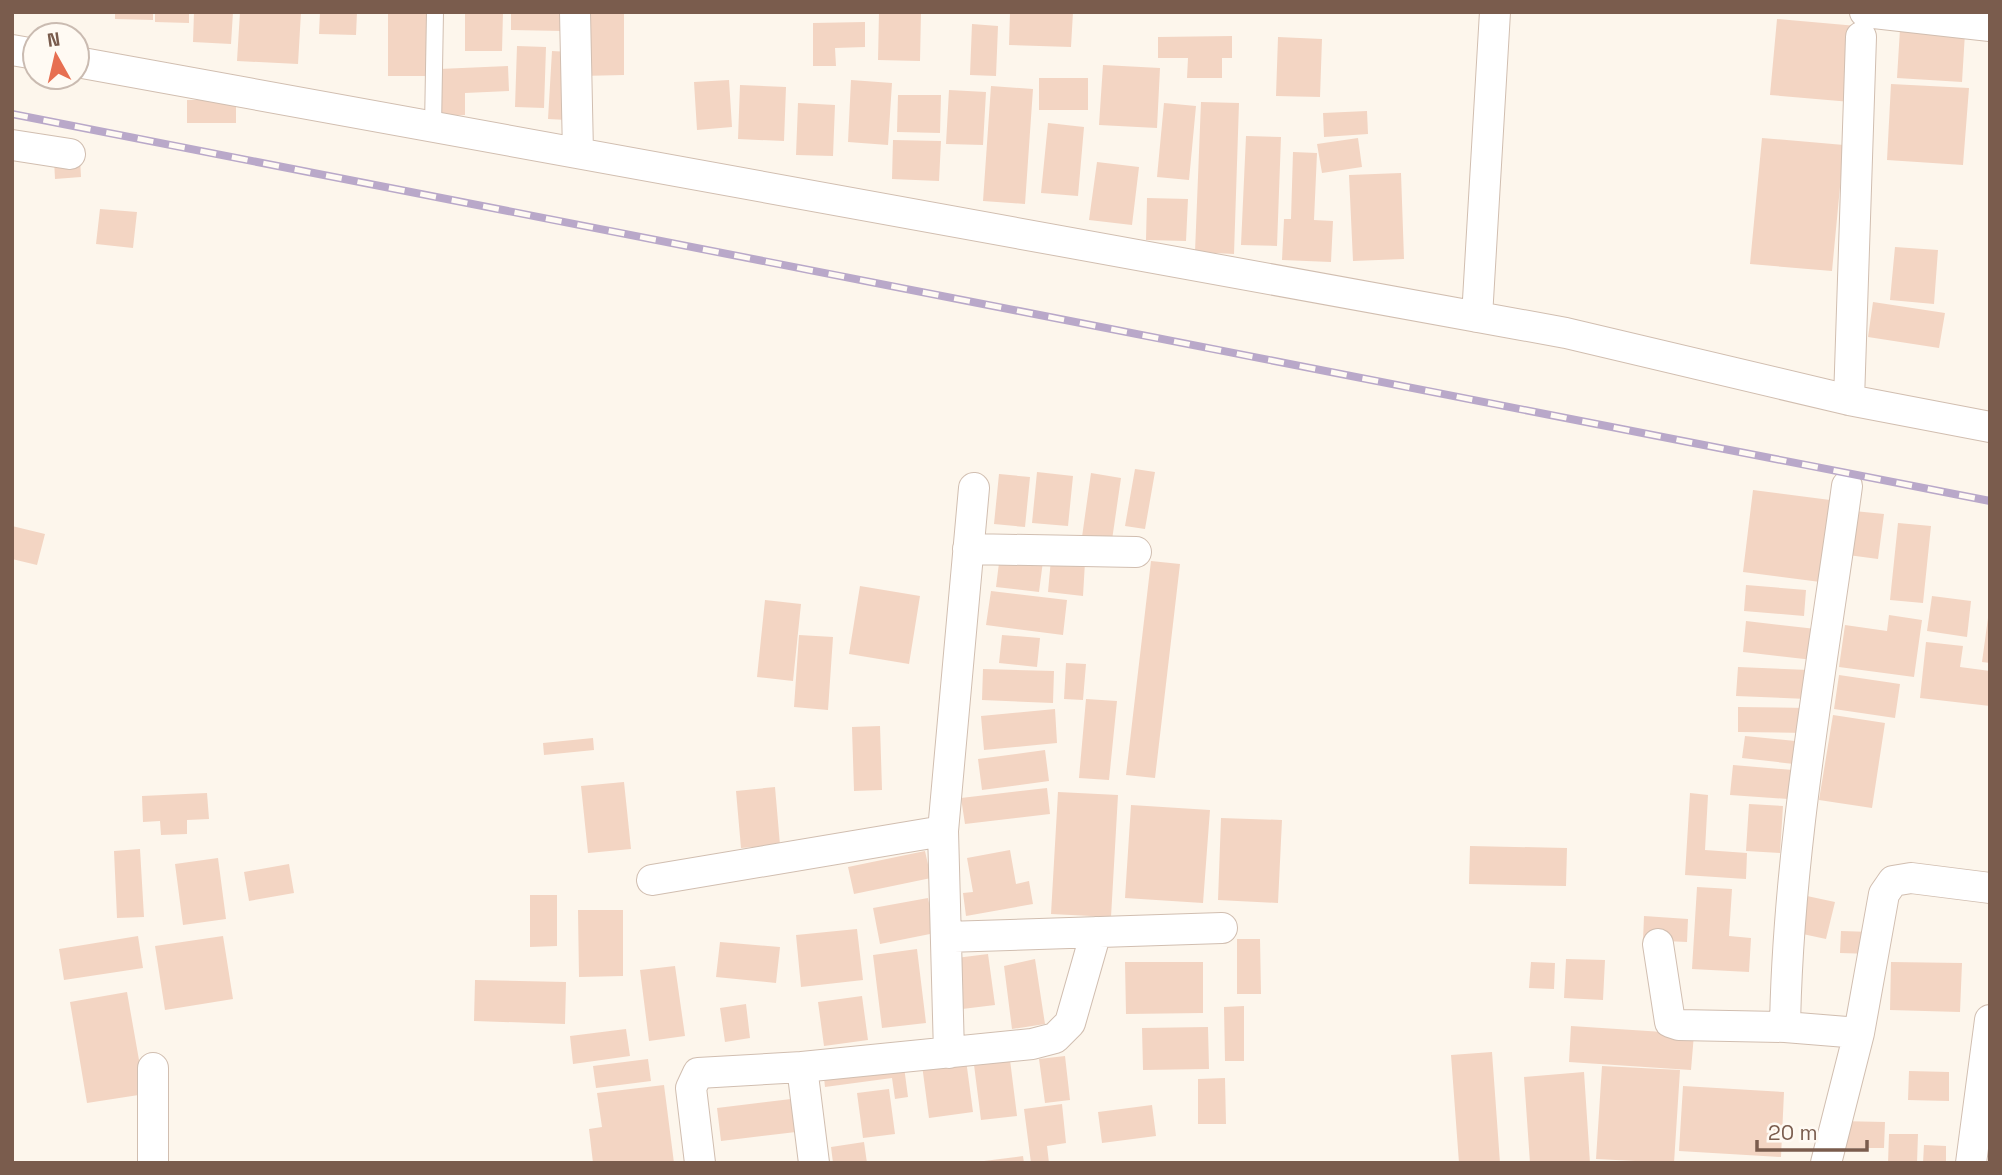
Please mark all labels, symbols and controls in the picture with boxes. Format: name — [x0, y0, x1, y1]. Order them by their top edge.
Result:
north arrow — [21, 21, 91, 91]
text: N — [46, 26, 62, 53]
scale bar — [1757, 1108, 1867, 1152]
text: 20 m — [1768, 1119, 1818, 1146]

